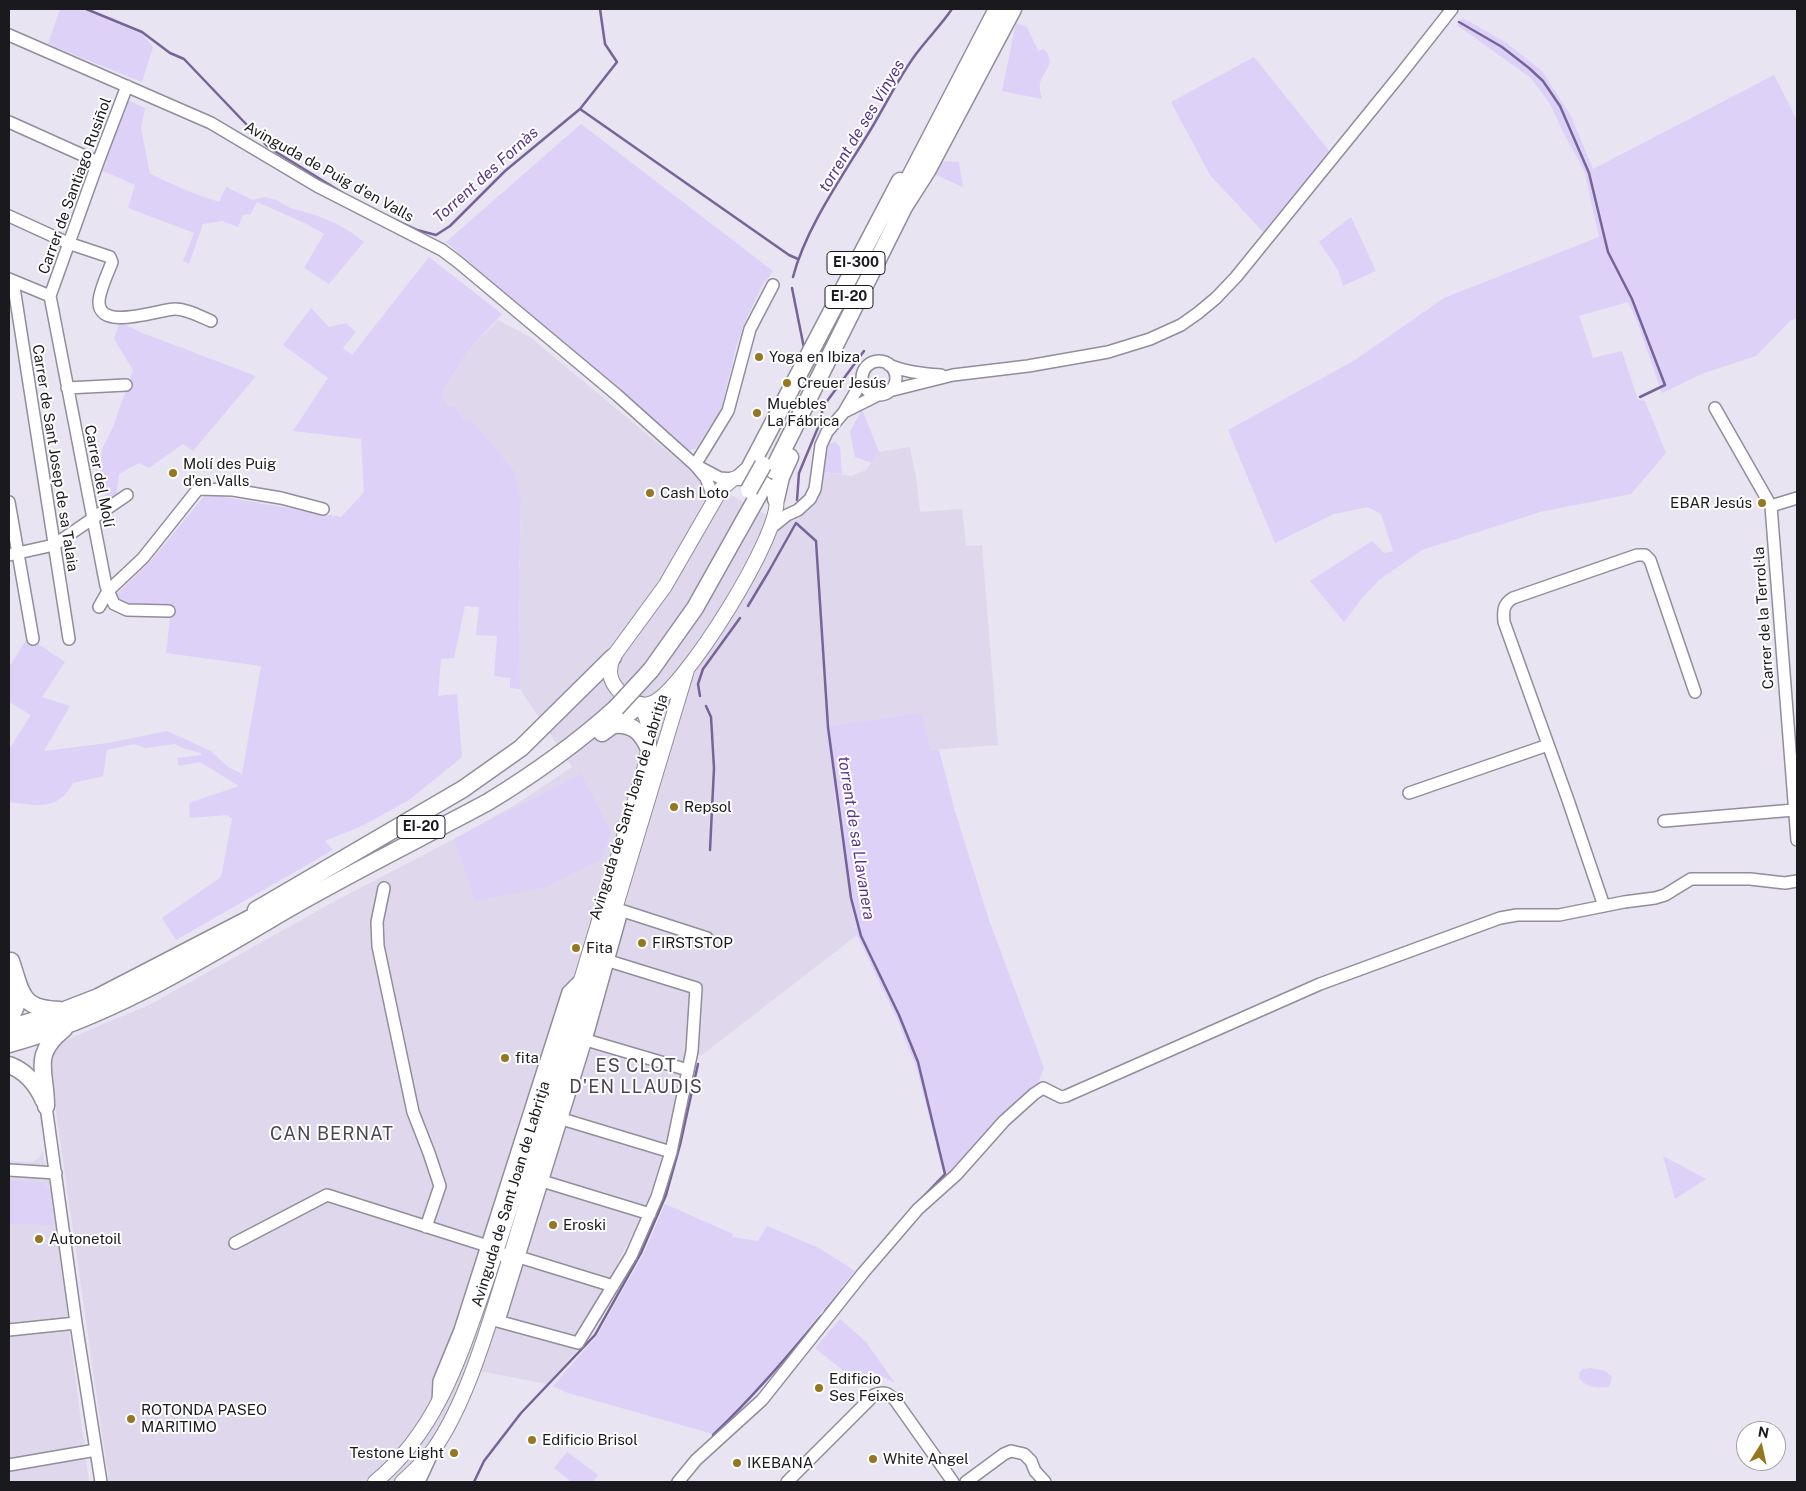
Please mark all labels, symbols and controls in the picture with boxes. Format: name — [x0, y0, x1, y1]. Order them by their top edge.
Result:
water label: torrent de ses Vinyes — [815, 56, 909, 196]
street label: Carrer de Santiago Rusiñol — [35, 95, 115, 277]
street label: Avinguda de Puig d'en Valls — [241, 118, 417, 226]
water label: Torrent des Fornàs — [430, 123, 542, 227]
road number: EI-300 — [827, 252, 885, 274]
road number: EI-20 — [825, 286, 873, 308]
street label: Carrer de Sant Josep de sa Talaia — [28, 343, 82, 573]
place label: Yoga en Ibiza — [769, 348, 860, 366]
marker: Yoga en Ibiza — [753, 351, 765, 363]
place label: Creuer Jesús — [797, 374, 886, 392]
marker: Creuer Jesús — [781, 377, 793, 389]
place label: Muebles La Fábrica — [767, 395, 839, 430]
marker: Muebles La Fábrica — [751, 407, 763, 419]
street label: Carrer del Molí — [80, 423, 118, 529]
place label: Molí des Puig d'en Valls — [183, 455, 276, 490]
marker: Molí des Puig d'en Valls — [167, 467, 179, 479]
place label: Cash Loto — [660, 484, 729, 502]
marker: Cash Loto — [644, 487, 656, 499]
place label: EBAR Jesús — [1670, 494, 1752, 512]
marker: EBAR Jesús — [1756, 497, 1768, 509]
street label: Carrer de la Terrol·la — [1750, 546, 1778, 690]
street label: Avinguda de Sant Joan de Labritja — [586, 692, 672, 922]
water label: torrent de sa Llavanera — [834, 755, 878, 921]
place label: Repsol — [684, 798, 732, 816]
marker: Repsol — [668, 801, 680, 813]
road number: EI-20 — [397, 816, 445, 839]
place label: FIRSTSTOP — [652, 934, 733, 952]
marker: FIRSTSTOP — [636, 937, 648, 949]
place label: Fita — [586, 939, 613, 957]
marker: Fita — [570, 942, 582, 954]
place label: fita — [515, 1049, 539, 1067]
marker: fita — [499, 1052, 511, 1064]
district label: ES CLOT D'EN LLAUDIS — [568, 1055, 704, 1098]
street label: Avinguda de Sant Joan de Labritja — [468, 1079, 554, 1309]
district label: CAN BERNAT — [269, 1123, 395, 1145]
place label: Eroski — [563, 1216, 606, 1234]
marker: Eroski — [547, 1219, 559, 1231]
place label: Autonetoil — [49, 1230, 122, 1248]
marker: Autonetoil — [33, 1233, 45, 1245]
place label: Edificio Ses Feixes — [829, 1370, 904, 1405]
marker: Edificio Ses Feixes — [813, 1382, 825, 1394]
place label: ROTONDA PASEO MARITIMO — [141, 1401, 267, 1436]
marker: ROTONDA PASEO MARITIMO — [125, 1413, 137, 1425]
north arrow — [1736, 1421, 1786, 1471]
text: N — [1757, 1423, 1770, 1441]
place label: Edificio Brisol — [542, 1431, 638, 1449]
marker: Edificio Brisol — [526, 1434, 538, 1446]
place label: Testone Light — [350, 1444, 444, 1462]
marker: Testone Light — [448, 1447, 460, 1459]
place label: White Angel — [883, 1450, 969, 1468]
marker: White Angel — [867, 1453, 879, 1465]
place label: IKEBANA — [747, 1454, 813, 1472]
marker: IKEBANA — [731, 1457, 743, 1469]

